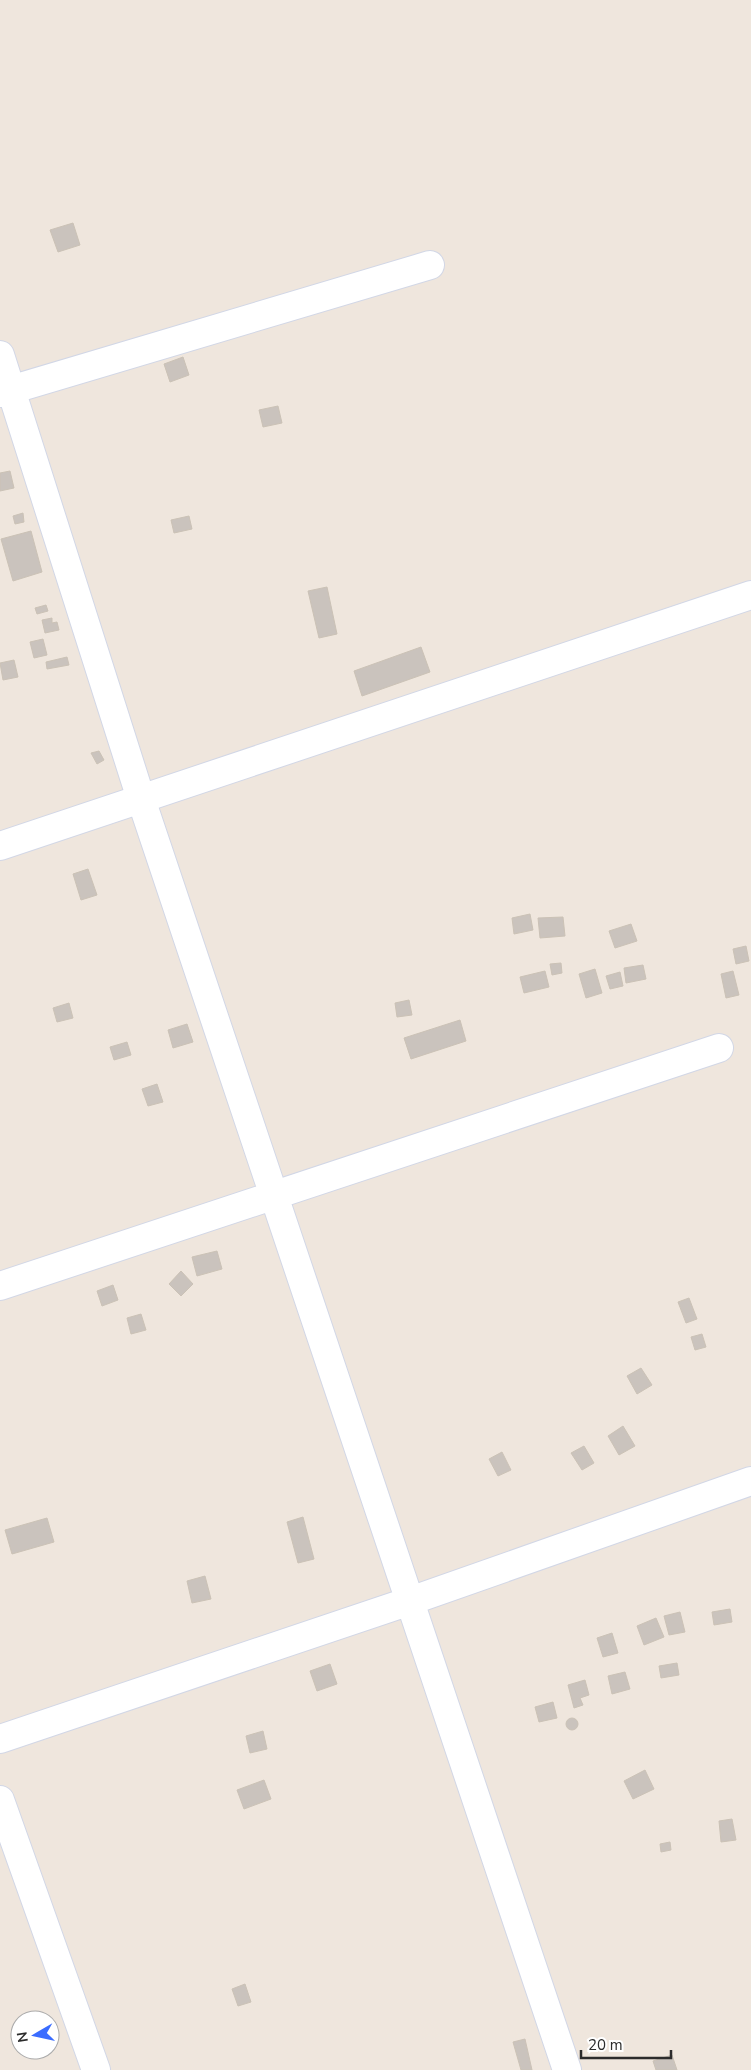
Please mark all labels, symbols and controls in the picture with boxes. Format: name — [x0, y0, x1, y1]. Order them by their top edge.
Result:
north arrow — [10, 2010, 60, 2060]
scale bar — [581, 2028, 671, 2060]
text: N — [12, 2030, 33, 2044]
text: 20 m — [588, 2035, 623, 2055]

